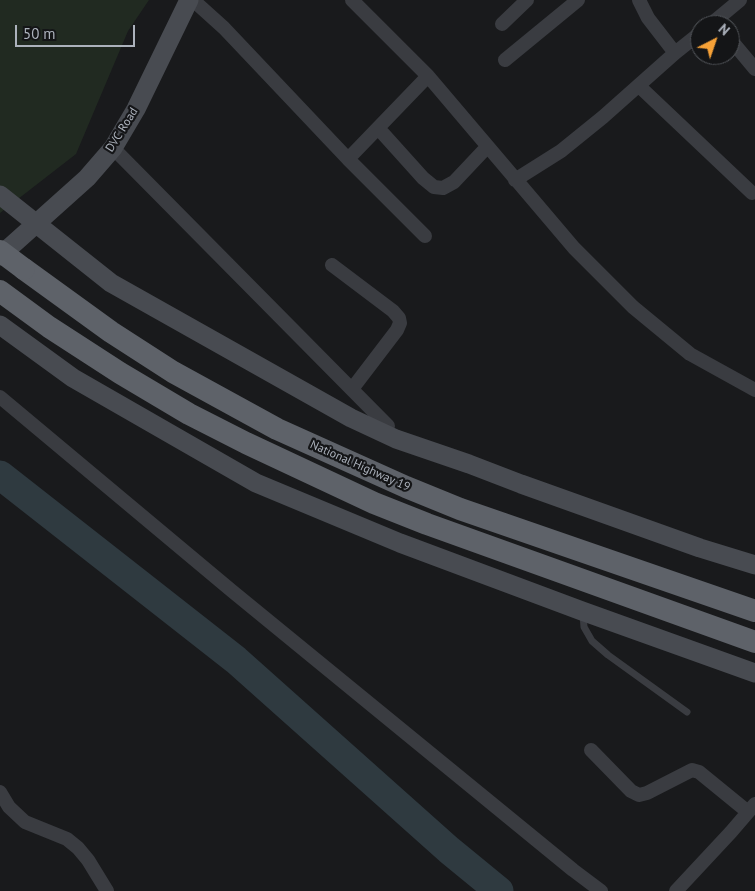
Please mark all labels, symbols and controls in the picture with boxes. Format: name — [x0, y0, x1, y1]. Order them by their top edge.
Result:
scale bar — [18, 15, 138, 47]
north arrow — [690, 15, 740, 65]
text: N — [715, 20, 734, 39]
text: 50 m — [23, 24, 56, 43]
street label: DVC Road — [103, 105, 141, 155]
street label: National Highway 19 — [308, 437, 412, 495]

